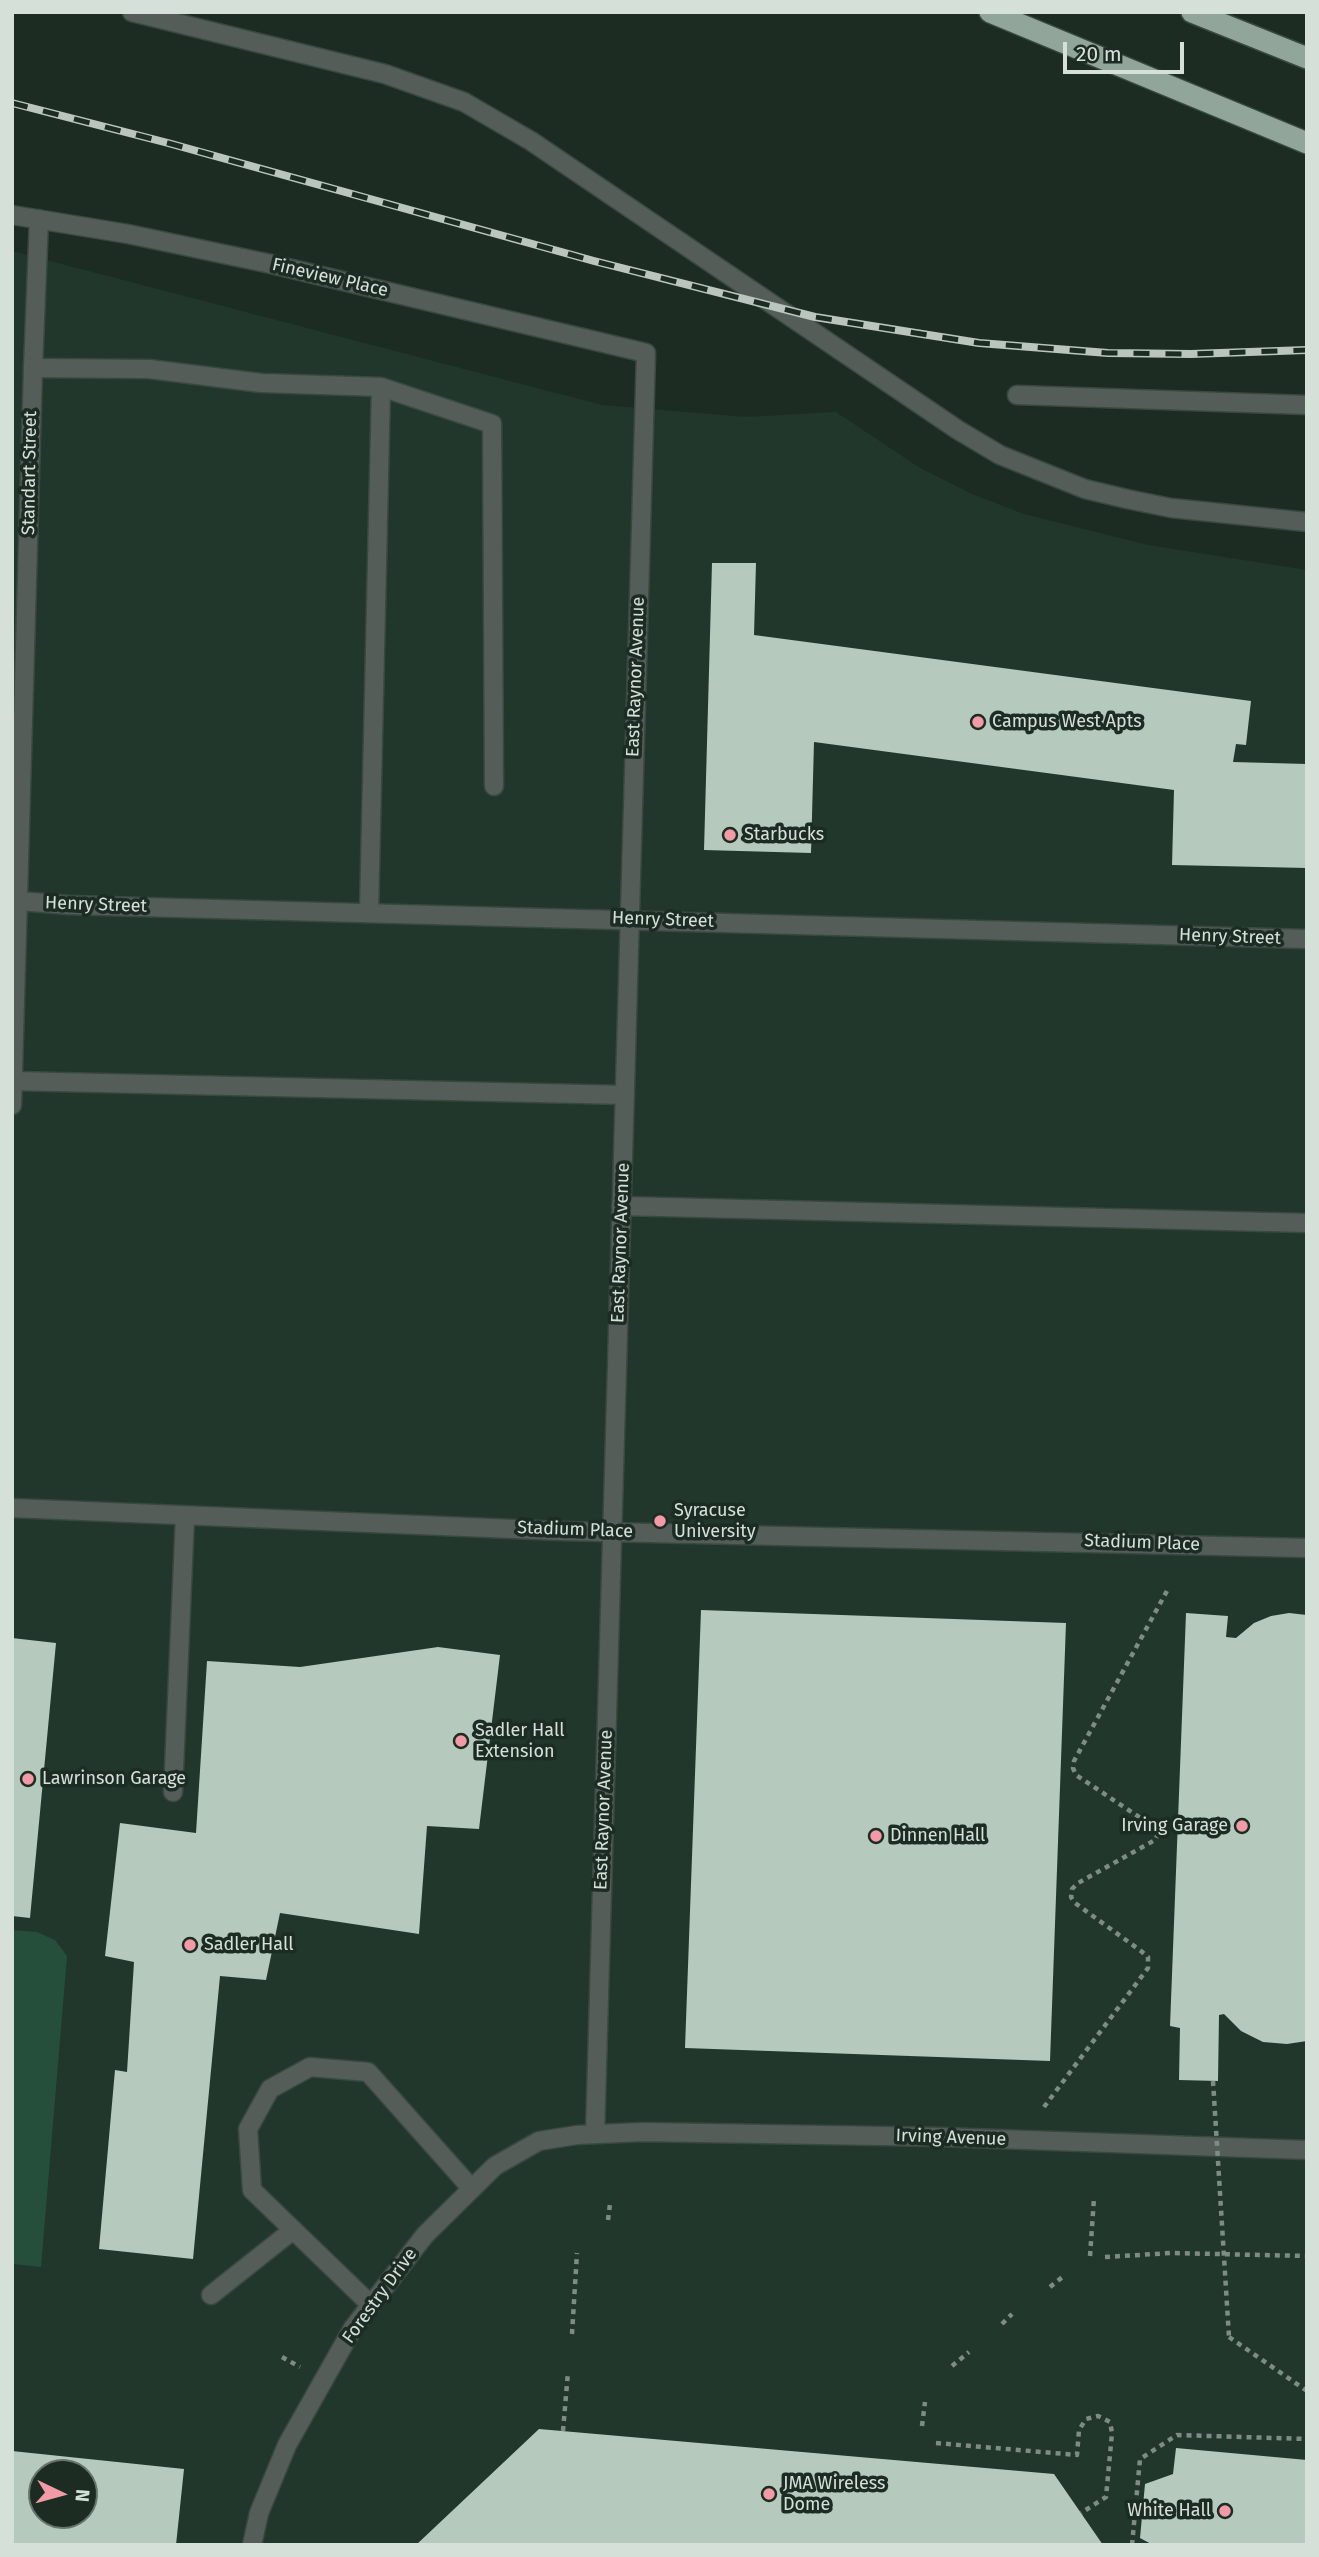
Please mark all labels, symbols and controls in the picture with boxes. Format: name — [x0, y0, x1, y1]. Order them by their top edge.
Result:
scale bar — [1067, 28, 1188, 72]
text: 20 m — [1076, 41, 1122, 67]
street label: Fineview Place — [270, 254, 390, 302]
street label: Standart Street — [18, 411, 42, 535]
street label: East Raynor Avenue — [622, 597, 650, 757]
place label: Campus West Apts — [992, 711, 1142, 733]
marker: Campus West Apts — [970, 714, 986, 730]
place label: Starbucks — [744, 824, 824, 846]
marker: Starbucks — [722, 827, 738, 843]
street label: Henry Street — [45, 892, 147, 918]
street label: Henry Street — [612, 907, 714, 933]
street label: Henry Street — [1179, 924, 1281, 950]
street label: East Raynor Avenue — [607, 1163, 635, 1323]
place label: Syracuse University — [674, 1500, 756, 1542]
marker: Syracuse University — [652, 1513, 668, 1529]
street label: Stadium Place — [517, 1517, 633, 1543]
street label: Stadium Place — [1084, 1530, 1200, 1556]
place label: Sadler Hall Extension — [475, 1720, 564, 1762]
street label: East Raynor Avenue — [590, 1730, 618, 1890]
marker: Sadler Hall Extension — [453, 1733, 469, 1749]
place label: Lawrinson Garage — [42, 1768, 186, 1790]
marker: Lawrinson Garage — [20, 1771, 36, 1787]
place label: Irving Garage — [1121, 1815, 1228, 1837]
marker: Irving Garage — [1234, 1818, 1250, 1834]
place label: Dinnen Hall — [890, 1825, 985, 1847]
marker: Dinnen Hall — [868, 1828, 884, 1844]
place label: Sadler Hall — [204, 1934, 293, 1956]
marker: Sadler Hall — [182, 1937, 198, 1953]
street label: Irving Avenue — [895, 2125, 1007, 2151]
street label: Forestry Drive — [338, 2244, 422, 2348]
north arrow — [28, 2459, 98, 2529]
place label: JMA Wireless Dome — [783, 2473, 885, 2516]
marker: JMA Wireless Dome — [761, 2486, 777, 2502]
text: N — [70, 2488, 94, 2503]
place label: White Hall — [1127, 2500, 1211, 2522]
marker: White Hall — [1217, 2503, 1233, 2519]

